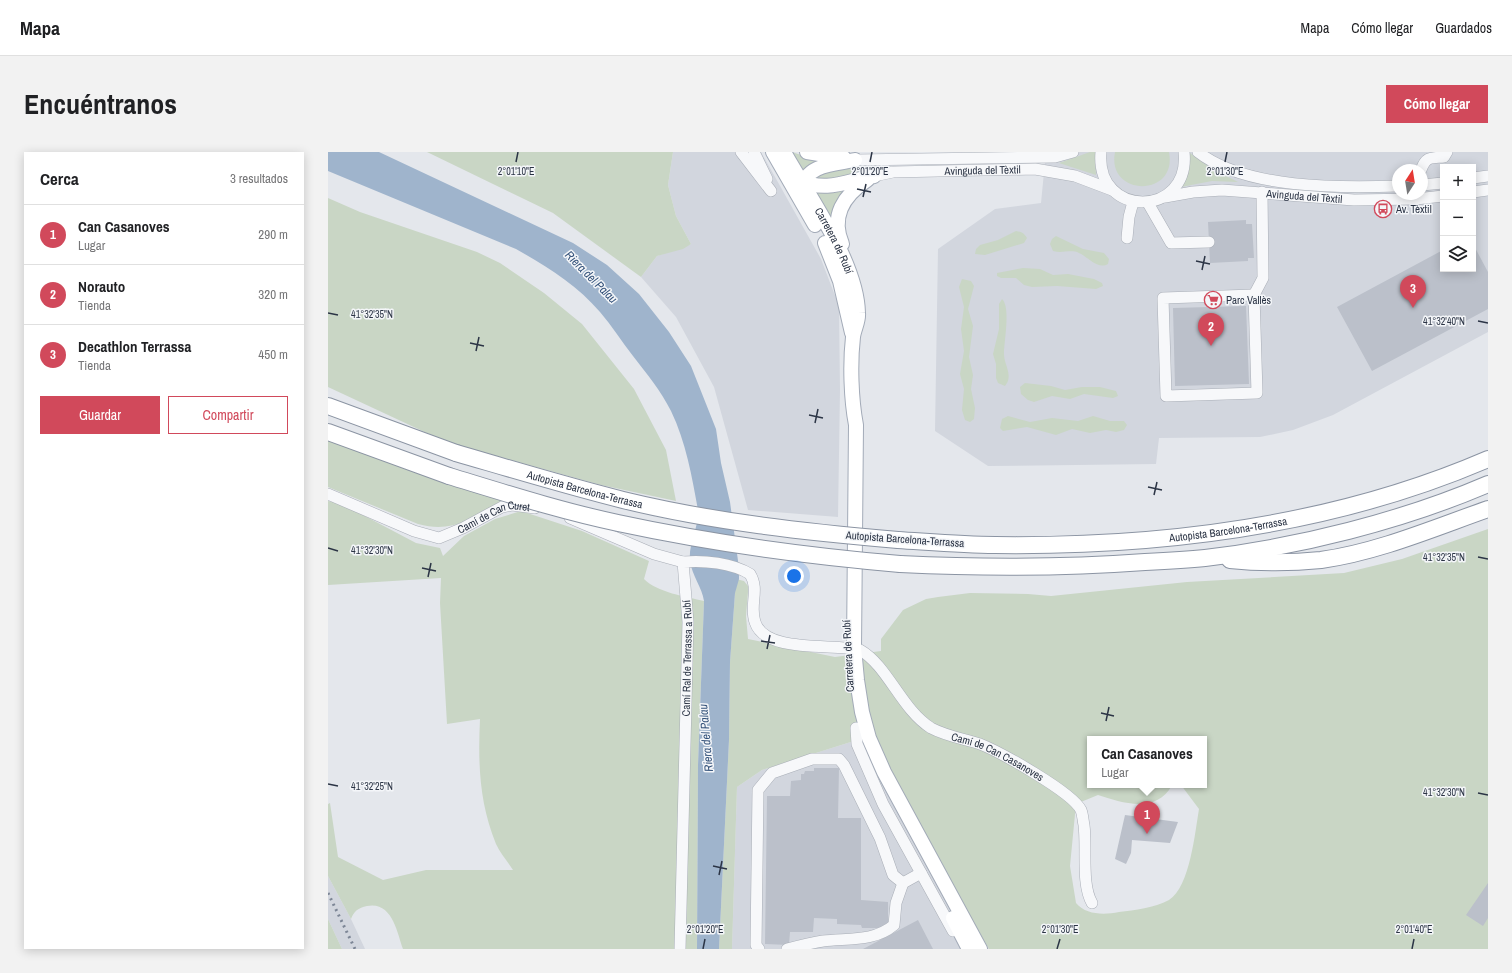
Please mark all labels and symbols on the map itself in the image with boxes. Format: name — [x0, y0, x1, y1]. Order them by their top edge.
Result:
street label: Avinguda del Tèxtil — [943, 162, 1021, 178]
north arrow — [1392, 164, 1428, 200]
text: 2°01'10"E — [498, 165, 534, 178]
text: 2°01'20"E — [852, 165, 888, 178]
text: 2°01'30"E — [1207, 165, 1243, 178]
street label: Avinguda del Tèxtil — [1265, 186, 1343, 206]
bus stop icon: Av. Tèxtil — [1373, 199, 1393, 219]
place label: Av. Tèxtil — [1395, 202, 1432, 216]
street label: Carretera de Rubí — [812, 205, 857, 276]
water label: Riera del Palau — [561, 247, 621, 307]
pin: 3 — [1400, 275, 1426, 308]
supermarket icon: Parc Vallès — [1203, 290, 1223, 310]
place label: Parc Vallès — [1226, 293, 1271, 307]
text: 41°32'35"N — [351, 308, 393, 321]
pin: 2 — [1198, 313, 1224, 346]
text: 41°32'40"N — [1423, 315, 1465, 328]
street label: Autopista Barcelona-Terrassa — [524, 467, 644, 511]
street label: Camí de Can Curet — [455, 498, 531, 537]
street label: Autopista Barcelona-Terrassa — [1167, 514, 1288, 545]
street label: Autopista Barcelona-Terrassa — [844, 528, 965, 550]
text: 41°32'30"N — [351, 544, 393, 557]
text: 41°32'35"N — [1423, 551, 1465, 564]
your location — [784, 566, 804, 586]
street label: Camí Ral de Terrassa a Rubí — [679, 599, 695, 716]
street label: Carretera de Rubí — [839, 619, 857, 692]
water label: Riera del Palau — [695, 703, 717, 772]
street label: Camí de Can Casanoves — [950, 729, 1047, 785]
text: 41°32'25"N — [351, 780, 393, 793]
text: 41°32'30"N — [1423, 786, 1465, 799]
pin: 1 — [1134, 801, 1160, 834]
text: 2°01'20"E — [687, 923, 723, 936]
text: 2°01'30"E — [1042, 923, 1078, 936]
text: 2°01'40"E — [1396, 923, 1432, 936]

